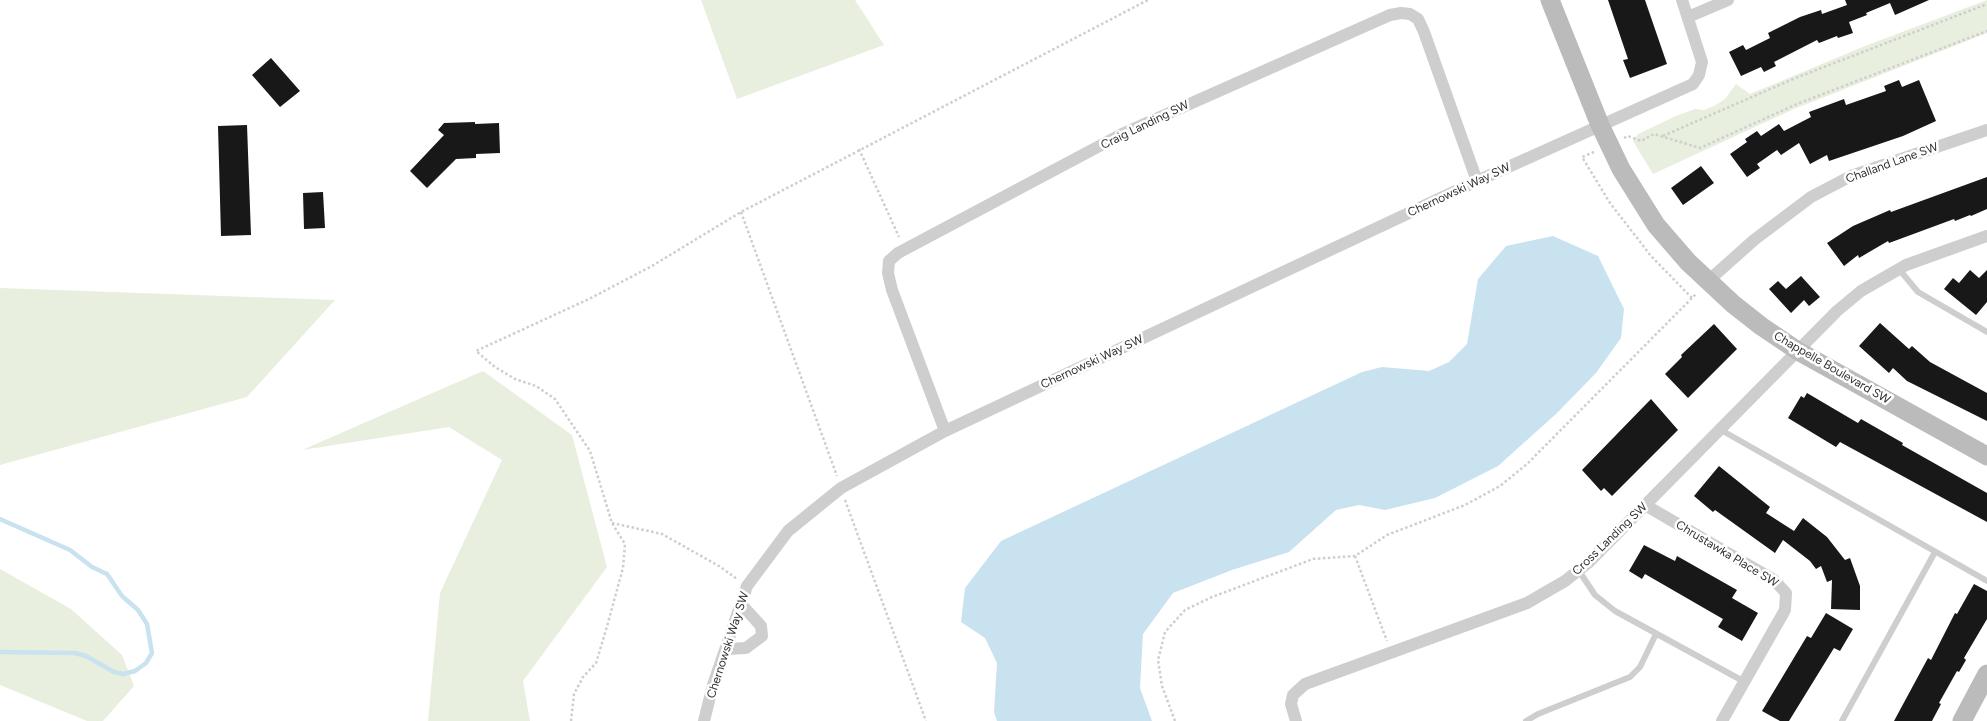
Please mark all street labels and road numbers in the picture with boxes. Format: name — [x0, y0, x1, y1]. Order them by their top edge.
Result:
street label: Craig Landing SW — [1099, 97, 1191, 153]
street label: Challand Lane SW — [1844, 140, 1940, 186]
street label: Chernowski Way SW — [1406, 160, 1512, 220]
street label: Chappelle Boulevard SW — [1771, 329, 1893, 407]
street label: Chernowski Way SW — [1039, 332, 1145, 392]
street label: Cross Landing SW — [1570, 500, 1650, 578]
street label: Chrustawka Place SW — [1673, 518, 1781, 590]
street label: Chernowski Way SW — [704, 590, 752, 700]

